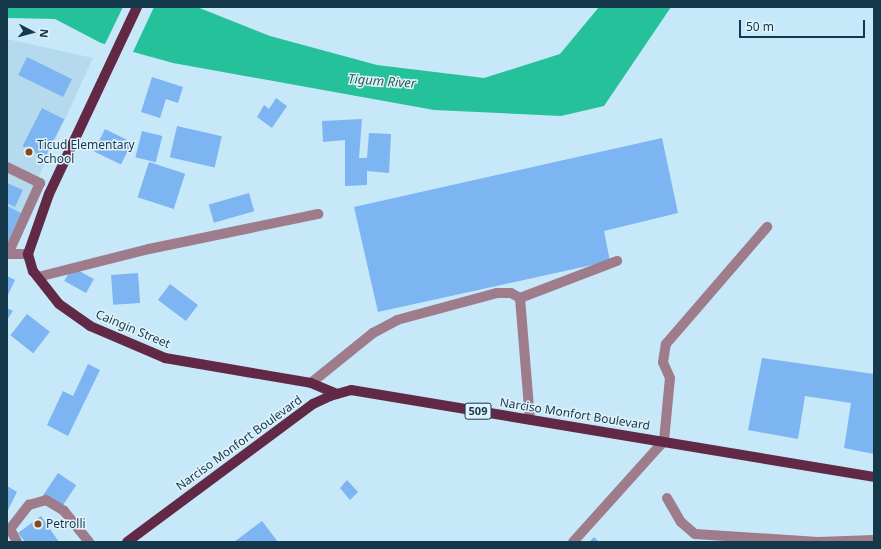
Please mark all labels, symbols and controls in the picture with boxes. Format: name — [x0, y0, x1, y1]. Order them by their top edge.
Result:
north arrow — [12, 12, 52, 52]
scale bar — [741, 12, 867, 38]
text: 50 m — [746, 18, 774, 35]
text: N — [37, 28, 52, 39]
water label: Tigum River — [347, 71, 417, 91]
place label: Ticud Elementary School — [37, 138, 135, 166]
marker: Ticud Elementary School — [24, 147, 34, 157]
street label: Caingin Street — [94, 307, 172, 351]
street label: Narciso Monfort Boulevard — [173, 393, 305, 493]
street label: Narciso Monfort Boulevard — [499, 395, 651, 433]
road number: 509 — [464, 402, 492, 420]
place label: Petrolli — [46, 517, 86, 531]
marker: Petrolli — [33, 519, 43, 529]

